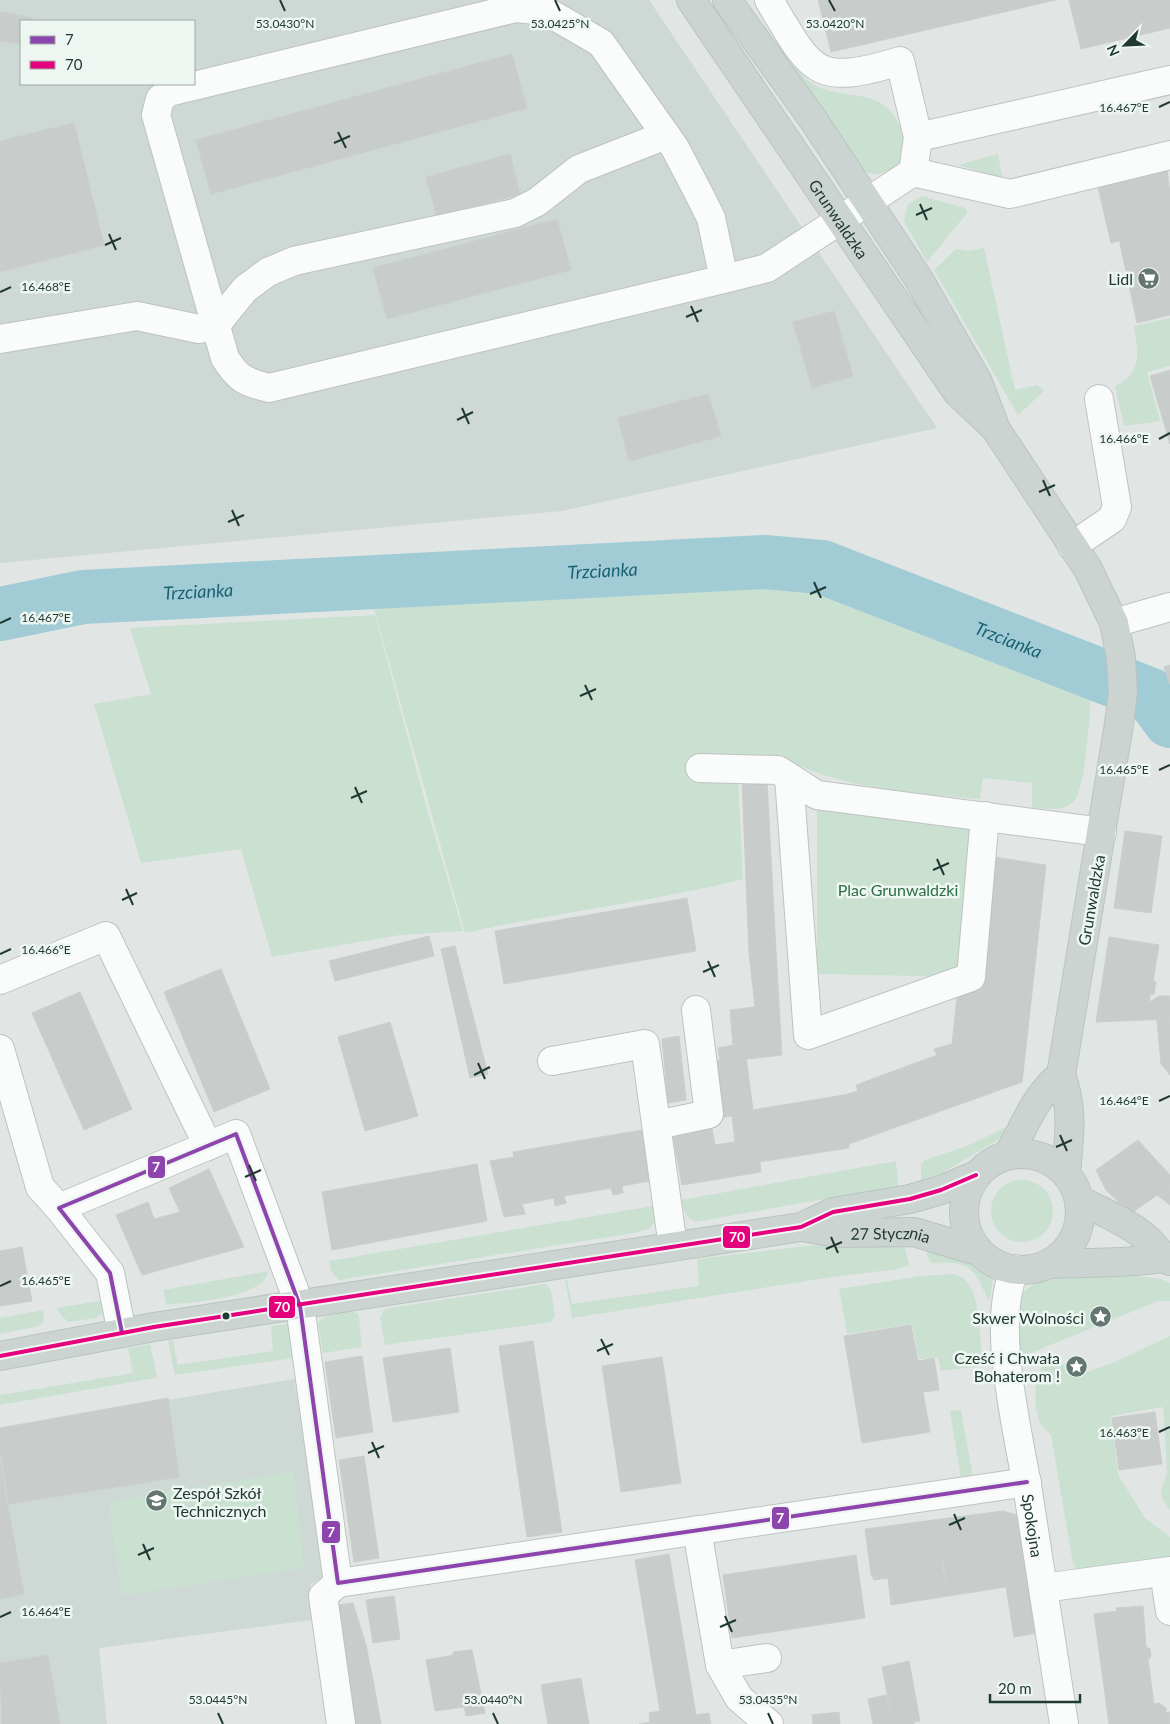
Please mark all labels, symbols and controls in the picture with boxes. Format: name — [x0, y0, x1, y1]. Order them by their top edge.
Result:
text: 53.0430°N — [256, 16, 314, 31]
text: 53.0425°N — [531, 16, 589, 31]
text: 53.0420°N — [806, 16, 864, 31]
legend — [20, 20, 195, 85]
north arrow — [1100, 20, 1150, 70]
text: 7 — [65, 30, 74, 48]
text: N — [1103, 42, 1123, 59]
text: 70 — [65, 55, 83, 73]
text: 16.467°E — [1099, 100, 1149, 115]
street label: Grunwaldzka — [806, 175, 873, 262]
supermarket icon: Lidl — [1137, 266, 1161, 290]
place label: Lidl — [1108, 269, 1133, 288]
text: 16.468°E — [21, 279, 71, 294]
text: 16.466°E — [1099, 431, 1149, 446]
water label: Trzcianka — [567, 558, 638, 583]
water label: Trzcianka — [162, 578, 234, 604]
text: 16.467°E — [21, 610, 71, 625]
water label: Trzcianka — [972, 617, 1045, 663]
text: 16.465°E — [1099, 762, 1149, 777]
street label: Grunwaldzka — [1074, 853, 1108, 947]
park label: Plac Grunwaldzki — [838, 880, 958, 899]
text: 16.466°E — [21, 942, 71, 957]
text: 16.464°E — [1099, 1093, 1149, 1108]
line badge: 7 — [147, 1155, 166, 1179]
text: 7 — [152, 1158, 160, 1175]
street label: 27 Stycznia — [850, 1222, 933, 1246]
line badge: 70 — [722, 1225, 751, 1249]
text: 70 — [729, 1228, 745, 1245]
text: 16.465°E — [21, 1273, 71, 1288]
line badge: 70 — [268, 1295, 296, 1319]
text: 70 — [274, 1298, 290, 1315]
place icon: Skwer Wolności — [1088, 1305, 1112, 1329]
place label: Skwer Wolności — [972, 1308, 1084, 1327]
unlabelled marker — [221, 1311, 231, 1321]
place label: Cześć i Chwała Bohaterom ! — [954, 1348, 1060, 1385]
place icon: Cześć i Chwała Bohaterom ! — [1064, 1354, 1088, 1378]
text: 16.463°E — [1099, 1425, 1149, 1440]
place label: Zespół Szkół Technicznych — [173, 1483, 266, 1520]
school or university icon: Zespół Szkół Technicznych — [145, 1489, 169, 1513]
street label: Spokojna — [1019, 1492, 1048, 1558]
line badge: 7 — [771, 1506, 790, 1530]
text: 7 — [776, 1509, 784, 1526]
line badge: 7 — [321, 1520, 341, 1544]
text: 7 — [327, 1523, 335, 1540]
text: 16.464°E — [21, 1604, 71, 1619]
scale bar — [990, 1672, 1080, 1704]
text: 20 m — [998, 1679, 1032, 1697]
text: 53.0445°N — [189, 1692, 247, 1707]
text: 53.0440°N — [464, 1692, 522, 1707]
text: 53.0435°N — [739, 1692, 797, 1707]

